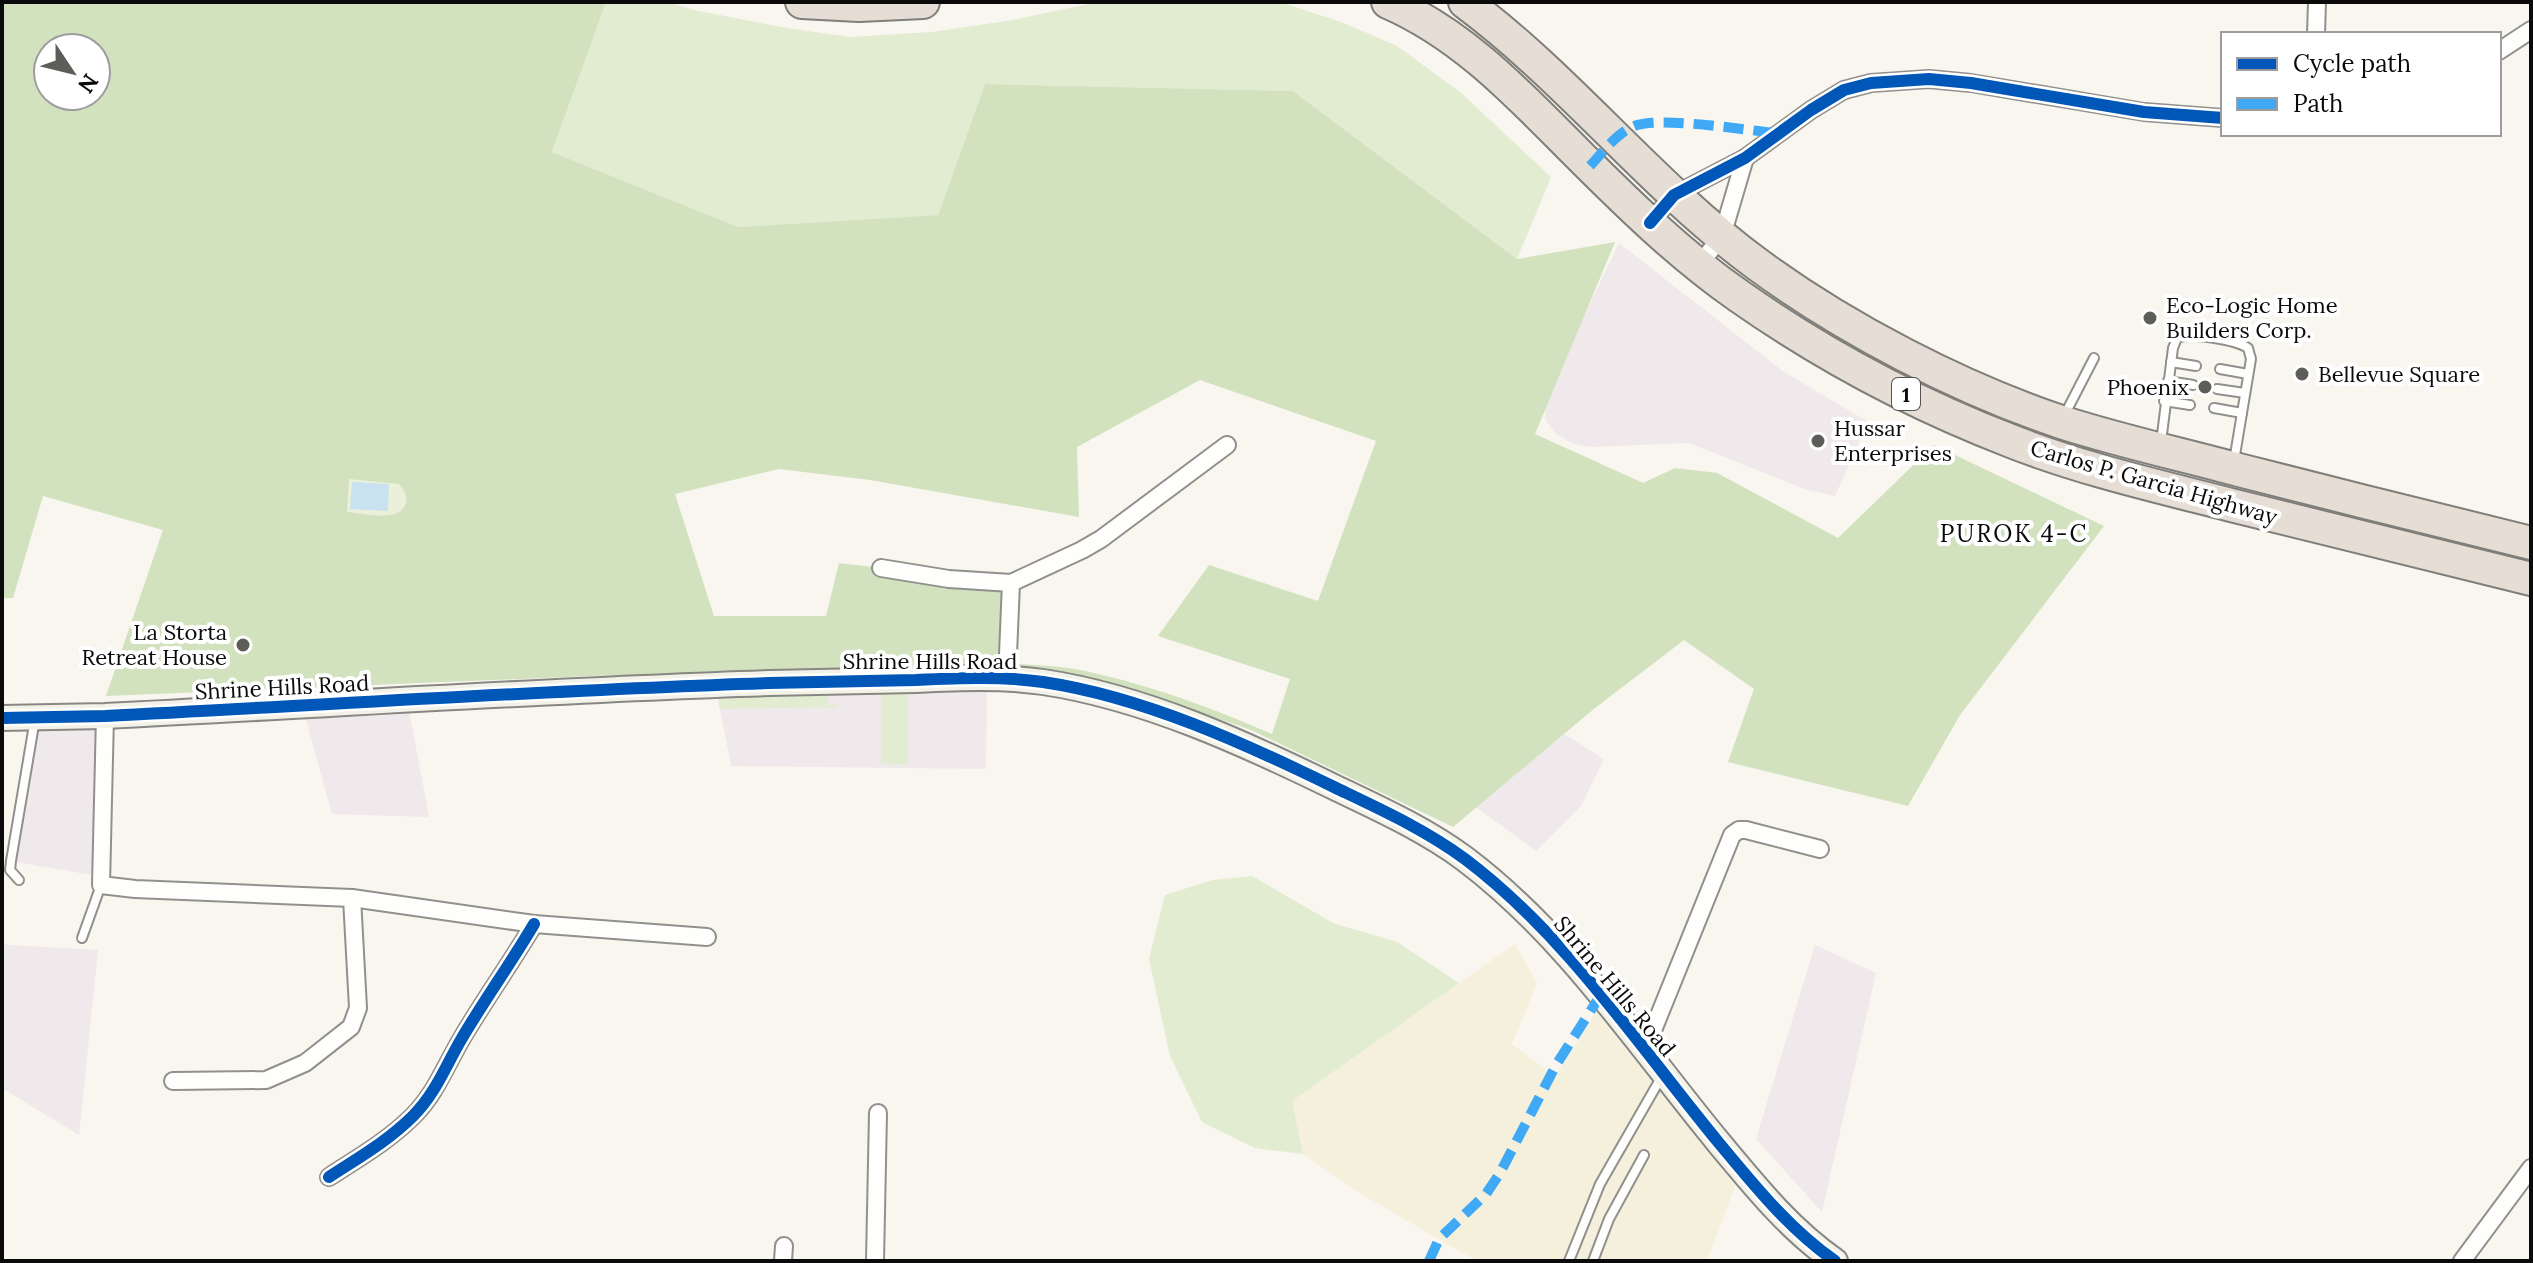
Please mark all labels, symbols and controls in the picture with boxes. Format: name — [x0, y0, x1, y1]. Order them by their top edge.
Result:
north arrow — [32, 32, 112, 112]
legend — [2221, 32, 2501, 136]
text: Cycle path — [2293, 48, 2411, 79]
text: N — [72, 68, 105, 98]
text: Path — [2293, 88, 2343, 119]
place label: Eco-Logic Home Builders Corp. — [2166, 291, 2338, 344]
marker: Eco-Logic Home Builders Corp. — [2141, 309, 2159, 327]
place label: Bellevue Square — [2318, 360, 2480, 388]
marker: Bellevue Square — [2293, 365, 2311, 383]
place label: Phoenix — [2107, 373, 2189, 401]
road number: 1 — [1892, 378, 1920, 410]
marker: Phoenix — [2196, 378, 2214, 396]
place label: Hussar Enterprises — [1834, 414, 1952, 467]
marker: Hussar Enterprises — [1809, 432, 1827, 450]
street label: Carlos P. Garcia Highway — [2027, 433, 2281, 531]
district label: PUROK 4-C — [1940, 518, 2088, 549]
place label: La Storta Retreat House — [82, 618, 227, 671]
marker: La Storta Retreat House — [234, 636, 252, 654]
street label: Shrine Hills Road — [843, 647, 1017, 675]
street label: Shrine Hills Road — [194, 668, 370, 706]
street label: Shrine Hills Road — [1548, 910, 1682, 1062]

